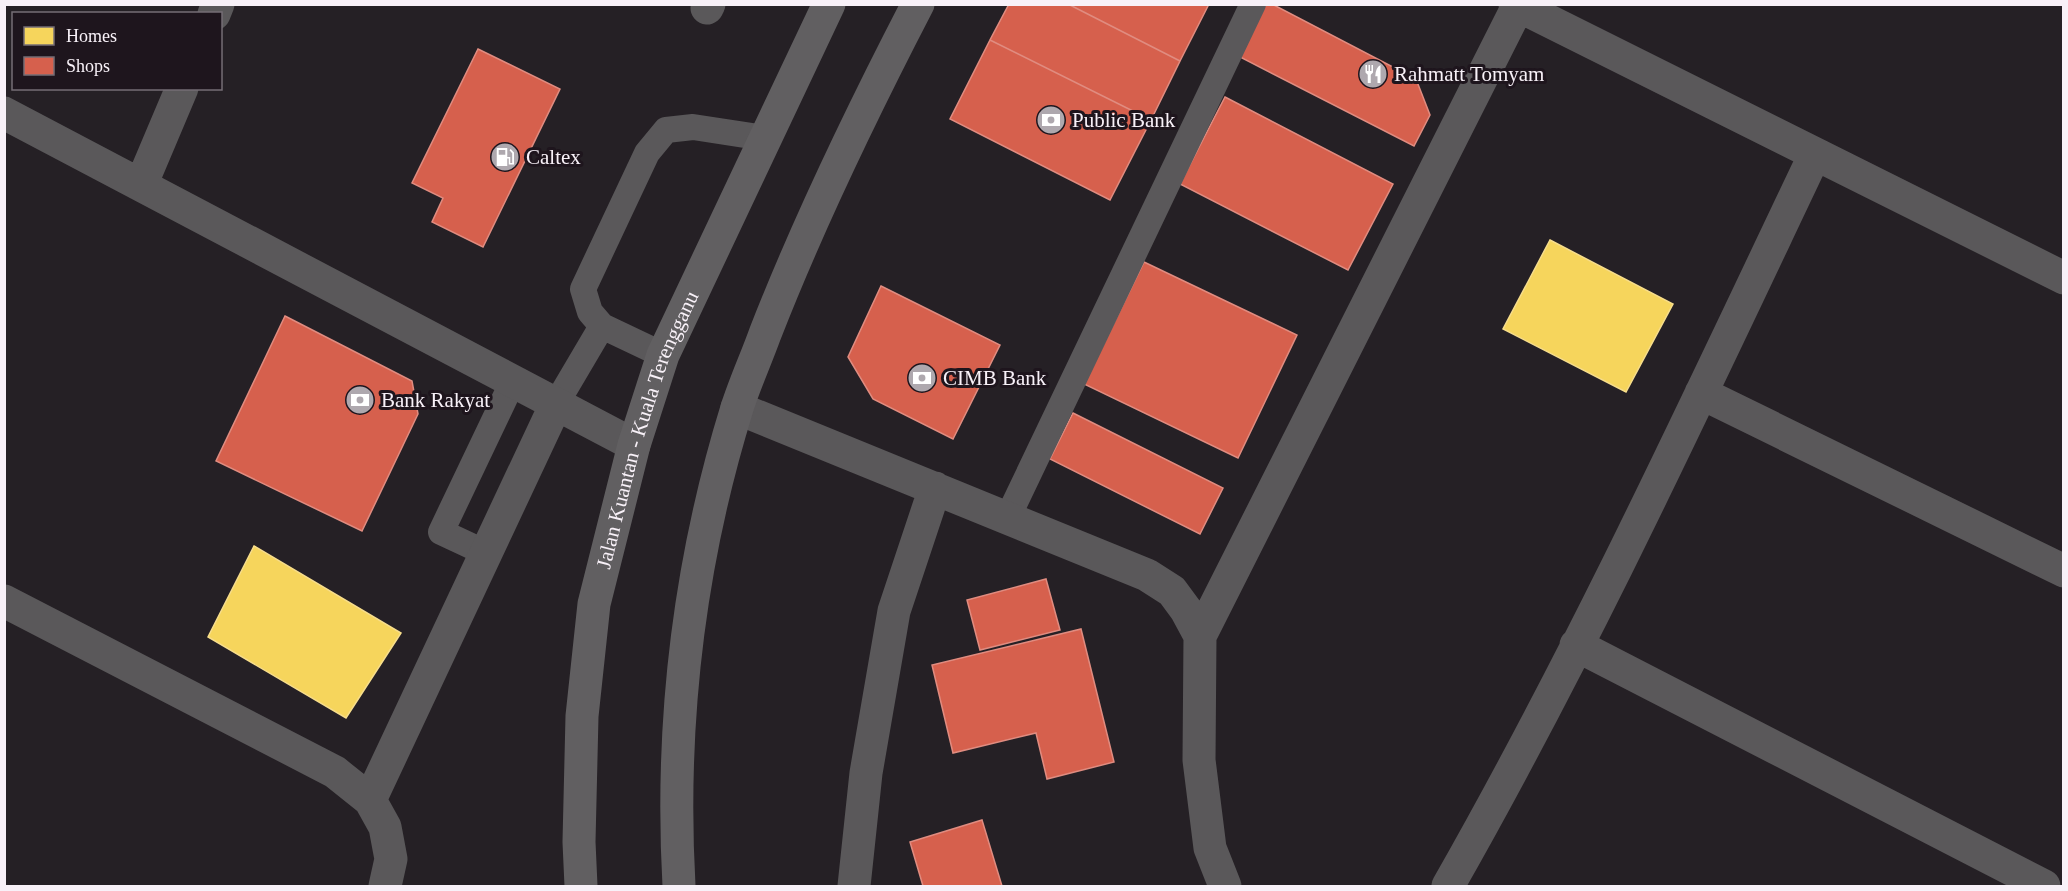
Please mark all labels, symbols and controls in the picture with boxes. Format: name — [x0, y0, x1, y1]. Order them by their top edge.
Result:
legend — [12, 12, 222, 90]
text: Homes — [66, 26, 117, 46]
text: Shops — [66, 56, 110, 76]
restaurant icon: Rahmatt Tomyam — [1357, 58, 1389, 90]
place label: Rahmatt Tomyam — [1394, 62, 1544, 86]
bank icon: Public Bank — [1035, 104, 1067, 136]
place label: Public Bank — [1072, 108, 1176, 132]
fuel station icon: Caltex — [489, 141, 521, 173]
place label: Caltex — [526, 145, 581, 169]
street label: Jalan Kuantan - Kuala Terengganu — [591, 287, 704, 571]
bank icon: CIMB Bank — [906, 362, 938, 394]
place label: CIMB Bank — [943, 366, 1047, 390]
bank icon: Bank Rakyat — [344, 384, 376, 416]
place label: Bank Rakyat — [381, 388, 490, 412]

